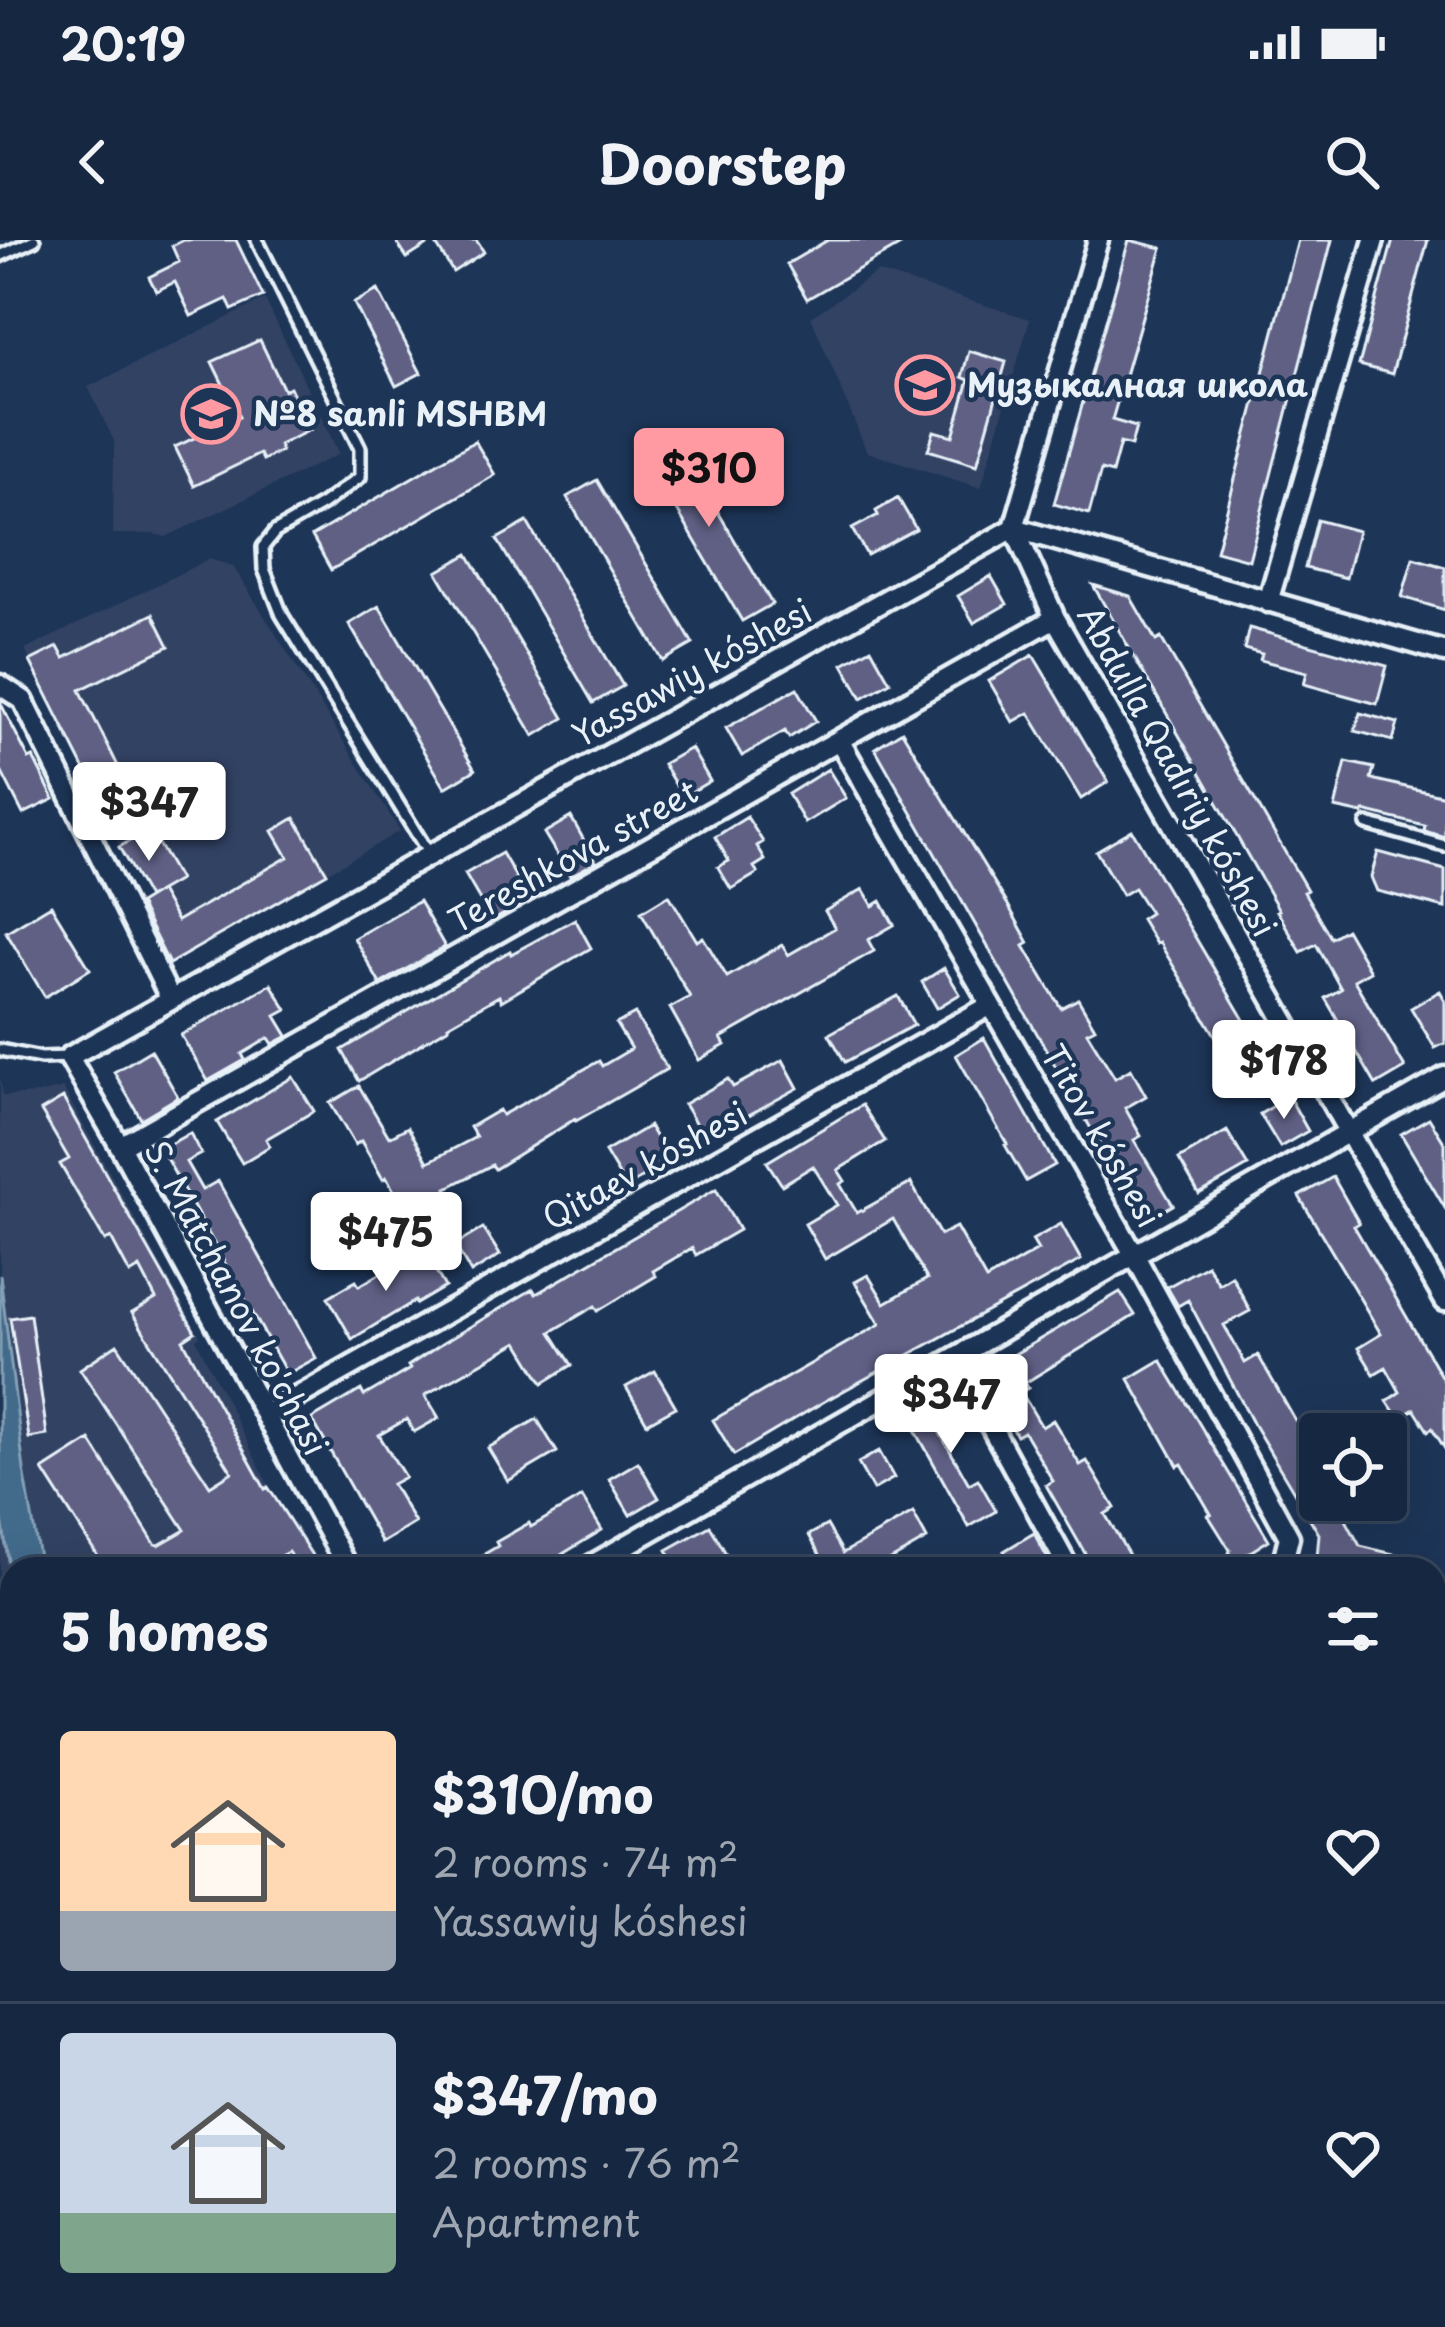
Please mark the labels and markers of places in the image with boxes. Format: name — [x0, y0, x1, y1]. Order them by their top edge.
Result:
school or university icon: Музыкалная школа — [894, 354, 956, 416]
place label: Музыкалная школа — [967, 358, 1309, 408]
school or university icon: №8 sanli MSHBM — [180, 383, 242, 445]
place label: №8 sanli MSHBM — [253, 387, 547, 437]
pin: $310 — [638, 428, 780, 530]
pin: $347 — [78, 762, 220, 864]
pin: $178 — [1213, 1020, 1355, 1122]
pin: $475 — [315, 1192, 457, 1294]
pin: $347 — [880, 1354, 1022, 1456]

